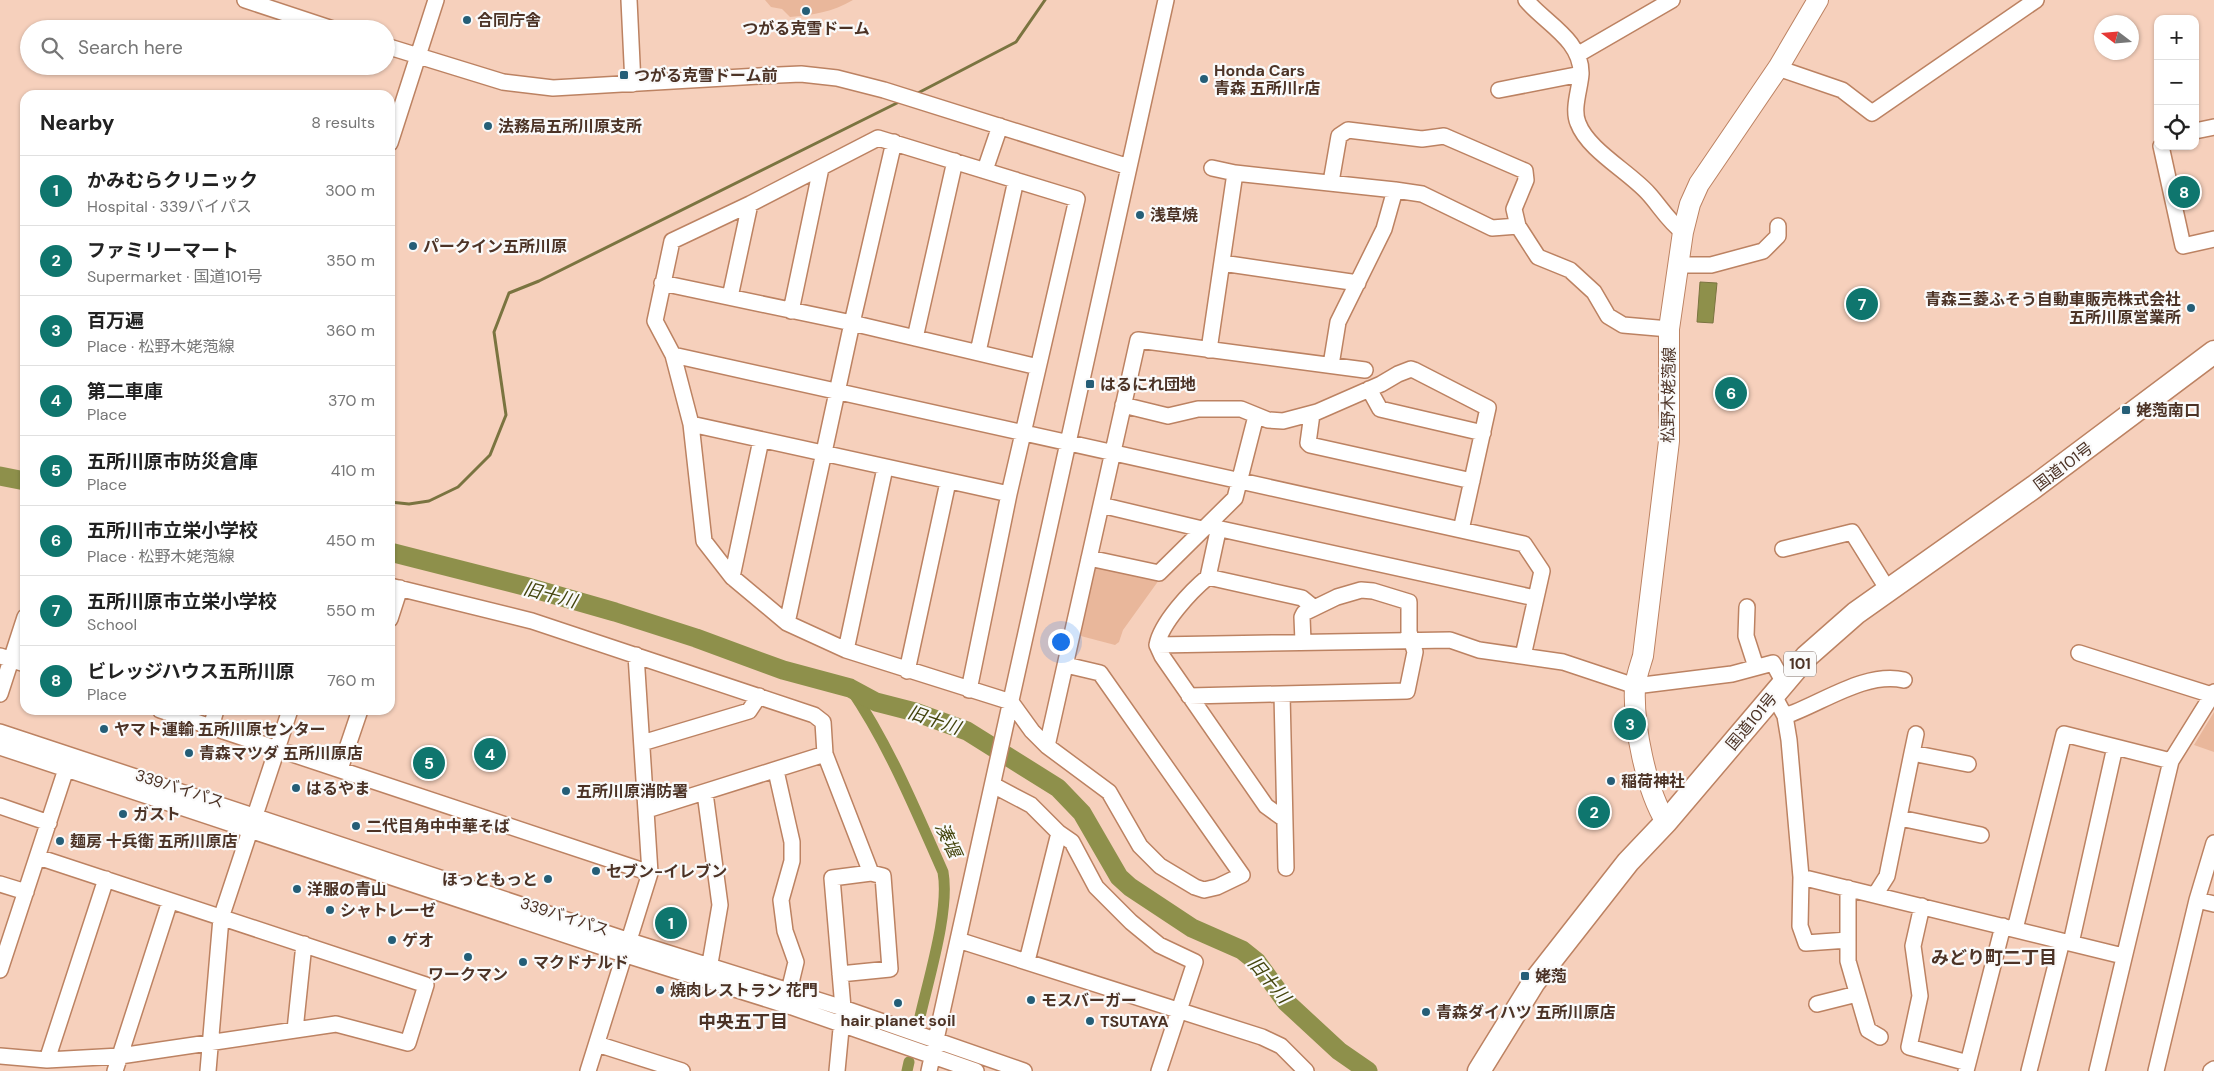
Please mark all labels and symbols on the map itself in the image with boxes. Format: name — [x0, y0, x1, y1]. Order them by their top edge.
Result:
marker: つがる克雪ドーム — [800, 5, 812, 17]
place label: 合同庁舎 — [477, 10, 541, 31]
marker: 合同庁舎 — [461, 14, 473, 26]
north arrow — [2094, 15, 2139, 60]
place label: つがる克雪ドーム — [742, 18, 870, 39]
place label: Honda Cars 青森 五所川r店 — [1214, 60, 1320, 99]
place label: つがる克雪ドーム前 — [634, 65, 778, 86]
marker: つがる克雪ドーム前 — [618, 69, 630, 81]
marker: Honda Cars 青森 五所川r店 — [1198, 73, 1210, 85]
place label: 法務局五所川原支所 — [498, 116, 642, 137]
marker: 法務局五所川原支所 — [482, 120, 494, 132]
pin: 8 — [2168, 173, 2200, 211]
place label: 浅草焼 — [1150, 205, 1198, 226]
marker: 浅草焼 — [1134, 209, 1146, 221]
place label: パークイン五所川原 — [423, 236, 567, 257]
marker: パークイン五所川原 — [407, 240, 419, 252]
pin: 7 — [1846, 285, 1878, 323]
place label: 青森三菱ふそう自動車販売株式会社 五所川原営業所 — [1925, 289, 2181, 328]
marker: 青森三菱ふそう自動車販売株式会社 五所川原営業所 — [2185, 302, 2197, 314]
street label: 松野木姥萢線 — [1657, 347, 1680, 443]
place label: はるにれ団地 — [1100, 374, 1196, 395]
pin: 6 — [1715, 374, 1747, 412]
marker: はるにれ団地 — [1084, 378, 1096, 390]
place label: 姥萢南口 — [2136, 400, 2200, 421]
marker: 姥萢南口 — [2120, 404, 2132, 416]
street label: 国道101号 — [2029, 437, 2097, 496]
water label: 旧十川 — [521, 576, 581, 614]
your location — [1048, 629, 1074, 655]
road number: 101 — [1784, 652, 1816, 676]
street label: 国道101号 — [1721, 688, 1782, 754]
water label: 旧十川 — [905, 700, 965, 741]
pin: 3 — [1614, 705, 1646, 743]
place label: ヤマト運輸 五所川原センター — [114, 719, 326, 740]
marker: ヤマト運輸 五所川原センター — [98, 723, 110, 735]
pin: 4 — [474, 735, 506, 773]
place label: 青森マツダ 五所川原店 — [199, 743, 363, 764]
pin: 5 — [413, 744, 445, 782]
marker: 青森マツダ 五所川原店 — [183, 747, 195, 759]
street label: 339バイパス — [133, 764, 227, 813]
place label: 稲荷神社 — [1621, 771, 1685, 792]
marker: 稲荷神社 — [1605, 775, 1617, 787]
place label: はるやま — [306, 778, 370, 799]
place label: 五所川原消防署 — [576, 781, 688, 802]
marker: はるやま — [290, 782, 302, 794]
marker: 五所川原消防署 — [560, 785, 572, 797]
pin: 2 — [1578, 793, 1610, 831]
place label: ガスト — [133, 804, 181, 825]
marker: ガスト — [117, 808, 129, 820]
place label: 二代目角中中華そば — [366, 816, 510, 837]
water label: 湊堰 — [930, 819, 968, 864]
marker: 二代目角中中華そば — [350, 820, 362, 832]
place label: 麺房 十兵衛 五所川原店 — [70, 831, 238, 852]
marker: 麺房 十兵衛 五所川原店 — [54, 835, 66, 847]
place label: セブン-イレブン — [606, 861, 727, 882]
marker: セブン-イレブン — [590, 865, 602, 877]
place label: ほっともっと — [442, 869, 538, 890]
marker: ほっともっと — [542, 873, 554, 885]
place label: 洋服の青山 — [307, 879, 387, 900]
marker: 洋服の青山 — [291, 883, 303, 895]
street label: 339バイパス — [518, 892, 612, 941]
place label: シャトレーゼ — [340, 900, 436, 921]
marker: シャトレーゼ — [324, 904, 336, 916]
pin: 1 — [655, 904, 687, 942]
place label: ゲオ — [402, 930, 434, 951]
marker: ゲオ — [386, 934, 398, 946]
district label: みどり町二丁目 — [1931, 946, 2057, 970]
marker: ワークマン — [462, 951, 474, 963]
place label: マクドナルド — [533, 952, 629, 973]
water label: 旧十川 — [1242, 952, 1297, 1010]
marker: マクドナルド — [517, 956, 529, 968]
place label: ワークマン — [428, 964, 508, 985]
place label: 姥萢 — [1535, 966, 1567, 987]
marker: 姥萢 — [1519, 970, 1531, 982]
place label: 焼肉レストラン 花門 — [670, 980, 818, 1001]
marker: 焼肉レストラン 花門 — [654, 984, 666, 996]
place label: モスバーガー — [1041, 990, 1137, 1011]
marker: モスバーガー — [1025, 994, 1037, 1006]
marker: hair planet soil — [892, 997, 904, 1009]
place label: 青森ダイハツ 五所川原店 — [1436, 1002, 1615, 1023]
marker: 青森ダイハツ 五所川原店 — [1420, 1006, 1432, 1018]
district label: 中央五丁目 — [698, 1010, 788, 1034]
place label: hair planet soil — [840, 1010, 956, 1031]
place label: TSUTAYA — [1100, 1011, 1169, 1032]
marker: TSUTAYA — [1084, 1015, 1096, 1027]

